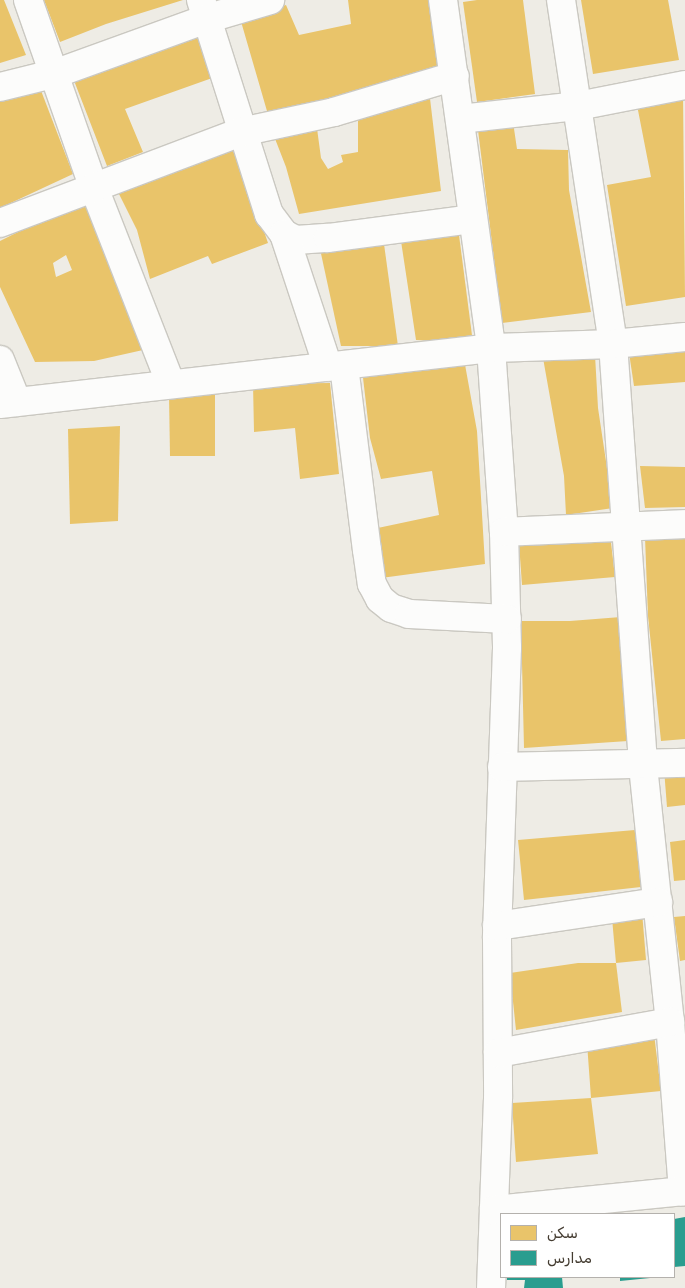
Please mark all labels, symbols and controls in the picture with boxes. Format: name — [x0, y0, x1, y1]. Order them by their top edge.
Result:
legend — [500, 1213, 675, 1278]
text: سكن — [547, 1224, 578, 1242]
text: مدارس — [547, 1249, 592, 1267]

